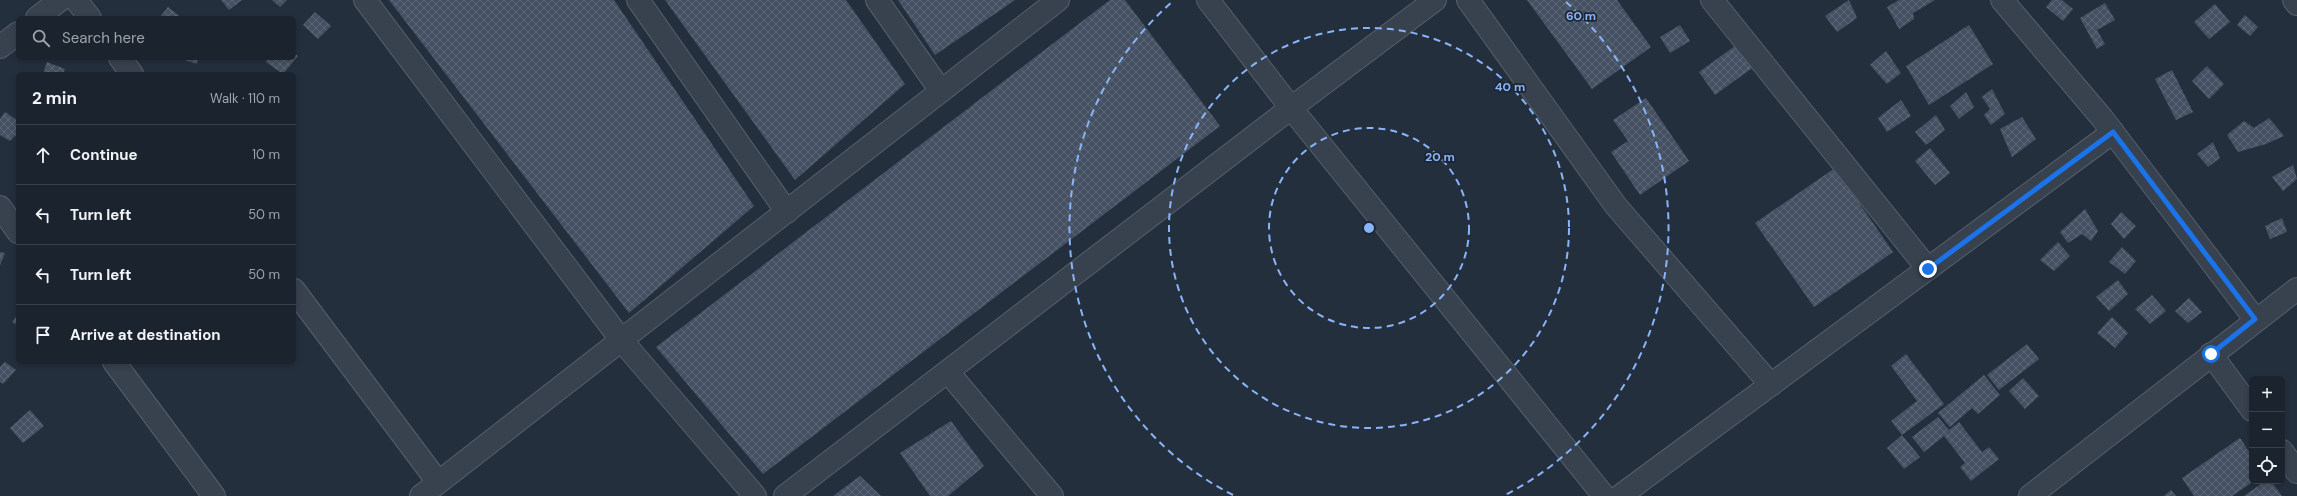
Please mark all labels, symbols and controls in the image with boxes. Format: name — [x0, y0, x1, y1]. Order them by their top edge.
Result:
text: 60 m — [1566, 8, 1596, 24]
search box — [16, 16, 296, 60]
icon: search — [30, 27, 52, 49]
text: Search here — [62, 28, 145, 48]
text: 40 m — [1495, 79, 1525, 95]
text: 2 min — [32, 87, 77, 109]
text: Walk · 110 m — [210, 90, 280, 107]
icon: ahead — [32, 144, 54, 166]
text: Continue — [70, 145, 138, 165]
text: 10 m — [252, 146, 280, 163]
text: 20 m — [1425, 149, 1455, 165]
icon: left — [32, 204, 54, 226]
text: Turn left — [70, 205, 131, 225]
text: 50 m — [248, 206, 280, 223]
centre of rings — [1362, 221, 1376, 235]
route end — [1919, 260, 1937, 278]
icon: left — [32, 264, 54, 286]
text: Turn left — [70, 265, 131, 285]
text: 50 m — [248, 266, 280, 283]
icon: arrive — [32, 324, 54, 346]
text: Arrive at destination — [70, 325, 221, 345]
route start — [2202, 345, 2220, 363]
map controls — [2249, 376, 2285, 484]
button: + — [2249, 376, 2285, 412]
button: − — [2249, 412, 2285, 448]
button: locate — [2249, 448, 2285, 484]

